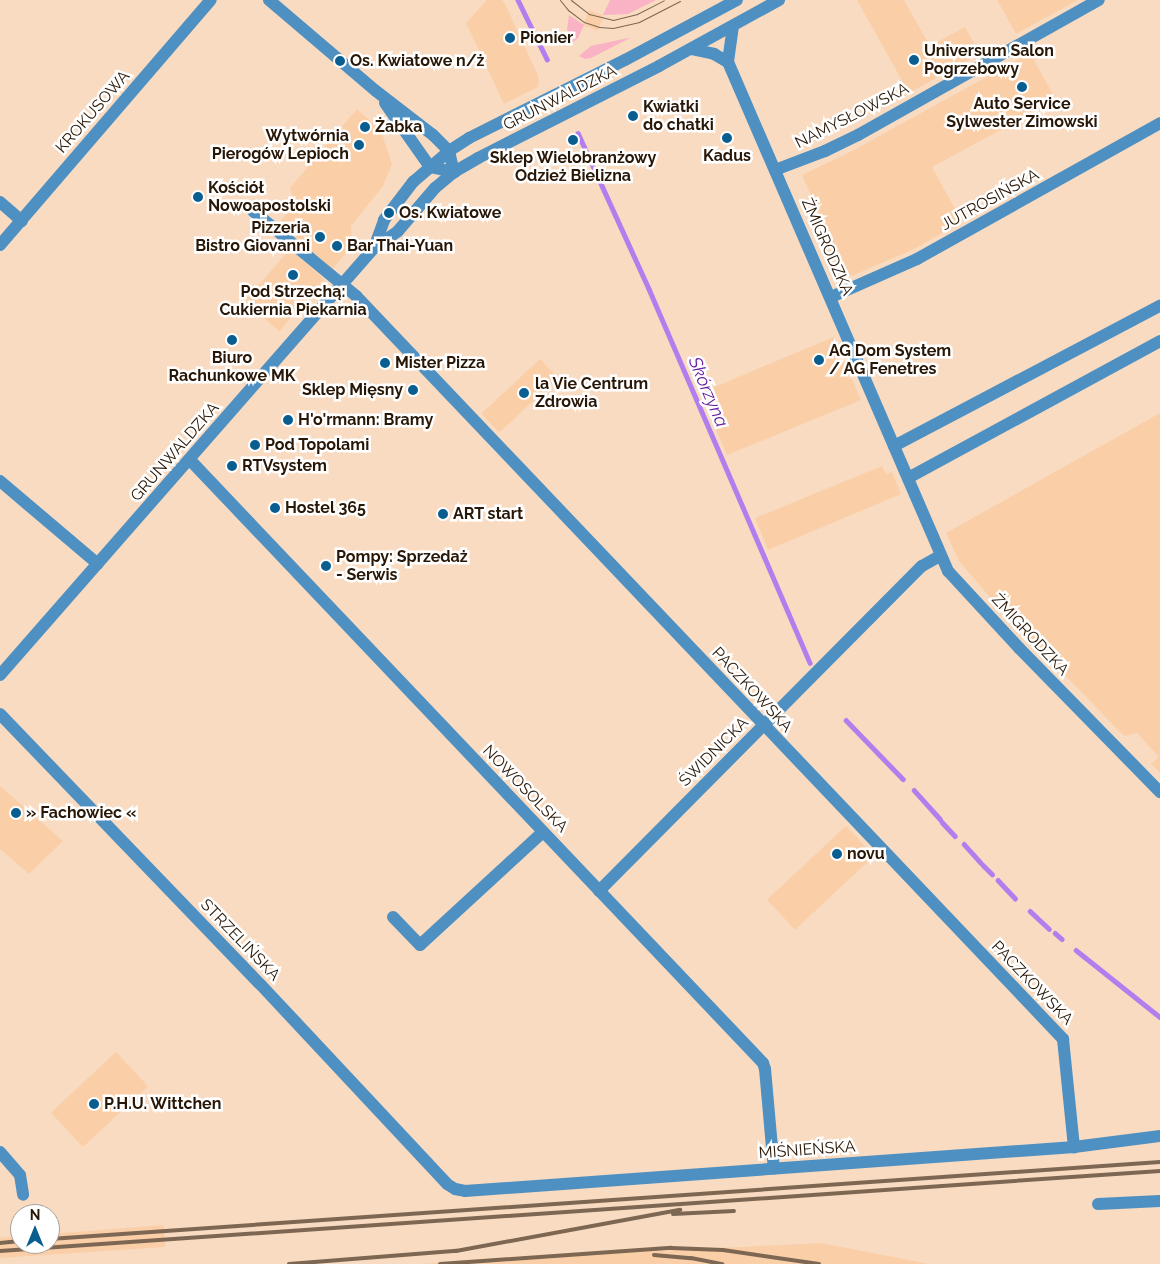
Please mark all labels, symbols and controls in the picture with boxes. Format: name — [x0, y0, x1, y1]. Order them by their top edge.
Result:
place label: Pionier — [520, 28, 573, 48]
marker: Pionier — [504, 32, 516, 44]
place label: Universum Salon Pogrzebowy — [924, 41, 1054, 79]
place label: Os. Kwiatowe n/ż — [350, 51, 484, 71]
marker: Universum Salon Pogrzebowy — [908, 54, 920, 66]
marker: Os. Kwiatowe n/ż — [334, 55, 346, 67]
street label: GRUNWALDZKA — [500, 61, 620, 135]
street label: KROKUSOWA — [52, 67, 134, 157]
street label: NAMYSŁOWSKA — [792, 79, 912, 153]
marker: Auto Service Sylwester Zimowski — [1016, 81, 1028, 93]
place label: Auto Service Sylwester Zimowski — [946, 94, 1098, 132]
place label: Kwiatki do chatki — [643, 97, 714, 135]
marker: Kwiatki do chatki — [627, 110, 639, 122]
place label: Żabka — [375, 117, 422, 137]
marker: Żabka — [359, 121, 371, 133]
place label: Wytwórnia Pierogów Lepioch — [211, 126, 349, 164]
marker: Kadus — [721, 132, 733, 144]
marker: Sklep Wielobranżowy Odzież Bielizna — [567, 134, 579, 146]
marker: Wytwórnia Pierogów Lepioch — [353, 139, 365, 151]
place label: Kadus — [703, 146, 751, 166]
place label: Sklep Wielobranżowy Odzież Bielizna — [489, 148, 657, 186]
street label: JUTROSIŃSKA — [938, 165, 1042, 235]
place label: Kościół Nowoapostolski — [208, 178, 331, 216]
marker: Kościół Nowoapostolski — [192, 191, 204, 203]
street label: ŻMIGRODZKA — [797, 195, 857, 299]
place label: Os. Kwiatowe — [399, 203, 501, 223]
marker: Os. Kwiatowe — [383, 207, 395, 219]
place label: Pizzeria Bistro Giovanni — [195, 218, 310, 256]
marker: Pizzeria Bistro Giovanni — [314, 231, 326, 243]
place label: Bar Thai-Yuan — [347, 236, 454, 256]
marker: Bar Thai-Yuan — [331, 240, 343, 252]
marker: Pod Strzechą: Cukiernia Piekarnia — [287, 269, 299, 281]
place label: Pod Strzechą: Cukiernia Piekarnia — [219, 282, 367, 320]
marker: Biuro Rachunkowe MK — [226, 334, 238, 346]
place label: AG Dom System / AG Fenetres — [829, 341, 951, 379]
place label: Biuro Rachunkowe MK — [169, 348, 295, 386]
place label: Mister Pizza — [395, 353, 485, 373]
water label: Skórzyna — [684, 353, 732, 431]
marker: AG Dom System / AG Fenetres — [813, 354, 825, 366]
marker: Mister Pizza — [379, 357, 391, 369]
place label: la Vie Centrum Zdrowia — [535, 374, 649, 412]
place label: Sklep Mięsny — [302, 380, 403, 400]
marker: Sklep Mięsny — [407, 384, 419, 396]
marker: la Vie Centrum Zdrowia — [517, 386, 531, 400]
street label: GRUNWALDZKA — [127, 399, 223, 505]
place label: H'o'rmann: Bramy — [298, 410, 433, 430]
marker: H'o'rmann: Bramy — [282, 414, 294, 426]
place label: Pod Topolami — [265, 435, 370, 455]
marker: Pod Topolami — [249, 439, 261, 451]
place label: RTVsystem — [242, 456, 327, 476]
marker: RTVsystem — [226, 460, 238, 472]
place label: Hostel 365 — [285, 498, 366, 518]
marker: Hostel 365 — [269, 502, 281, 514]
place label: ART start — [453, 504, 524, 524]
marker: ART start — [437, 508, 449, 520]
place label: Pompy: Sprzedaż - Serwis — [336, 547, 468, 585]
marker: Pompy: Sprzedaż - Serwis — [320, 560, 332, 572]
street label: ŻMIGRODZKA — [987, 590, 1073, 680]
street label: PACZKOWSKA — [708, 644, 796, 736]
street label: ŚWIDNICKA — [675, 713, 753, 791]
street label: NOWOSOLSKA — [478, 741, 572, 837]
place label: » Fachowiec « — [26, 803, 136, 823]
marker: » Fachowiec « — [10, 807, 22, 819]
place label: novu — [847, 844, 885, 864]
marker: novu — [831, 848, 843, 860]
street label: STRZELIŃSKA — [196, 895, 284, 985]
street label: PACZKOWSKA — [987, 937, 1077, 1029]
place label: P.H.U. Wittchen — [104, 1094, 222, 1114]
marker: P.H.U. Wittchen — [88, 1098, 100, 1110]
street label: MIŚNIEŃSKA — [758, 1137, 856, 1163]
north arrow — [10, 1204, 60, 1254]
text: N — [30, 1207, 40, 1223]

